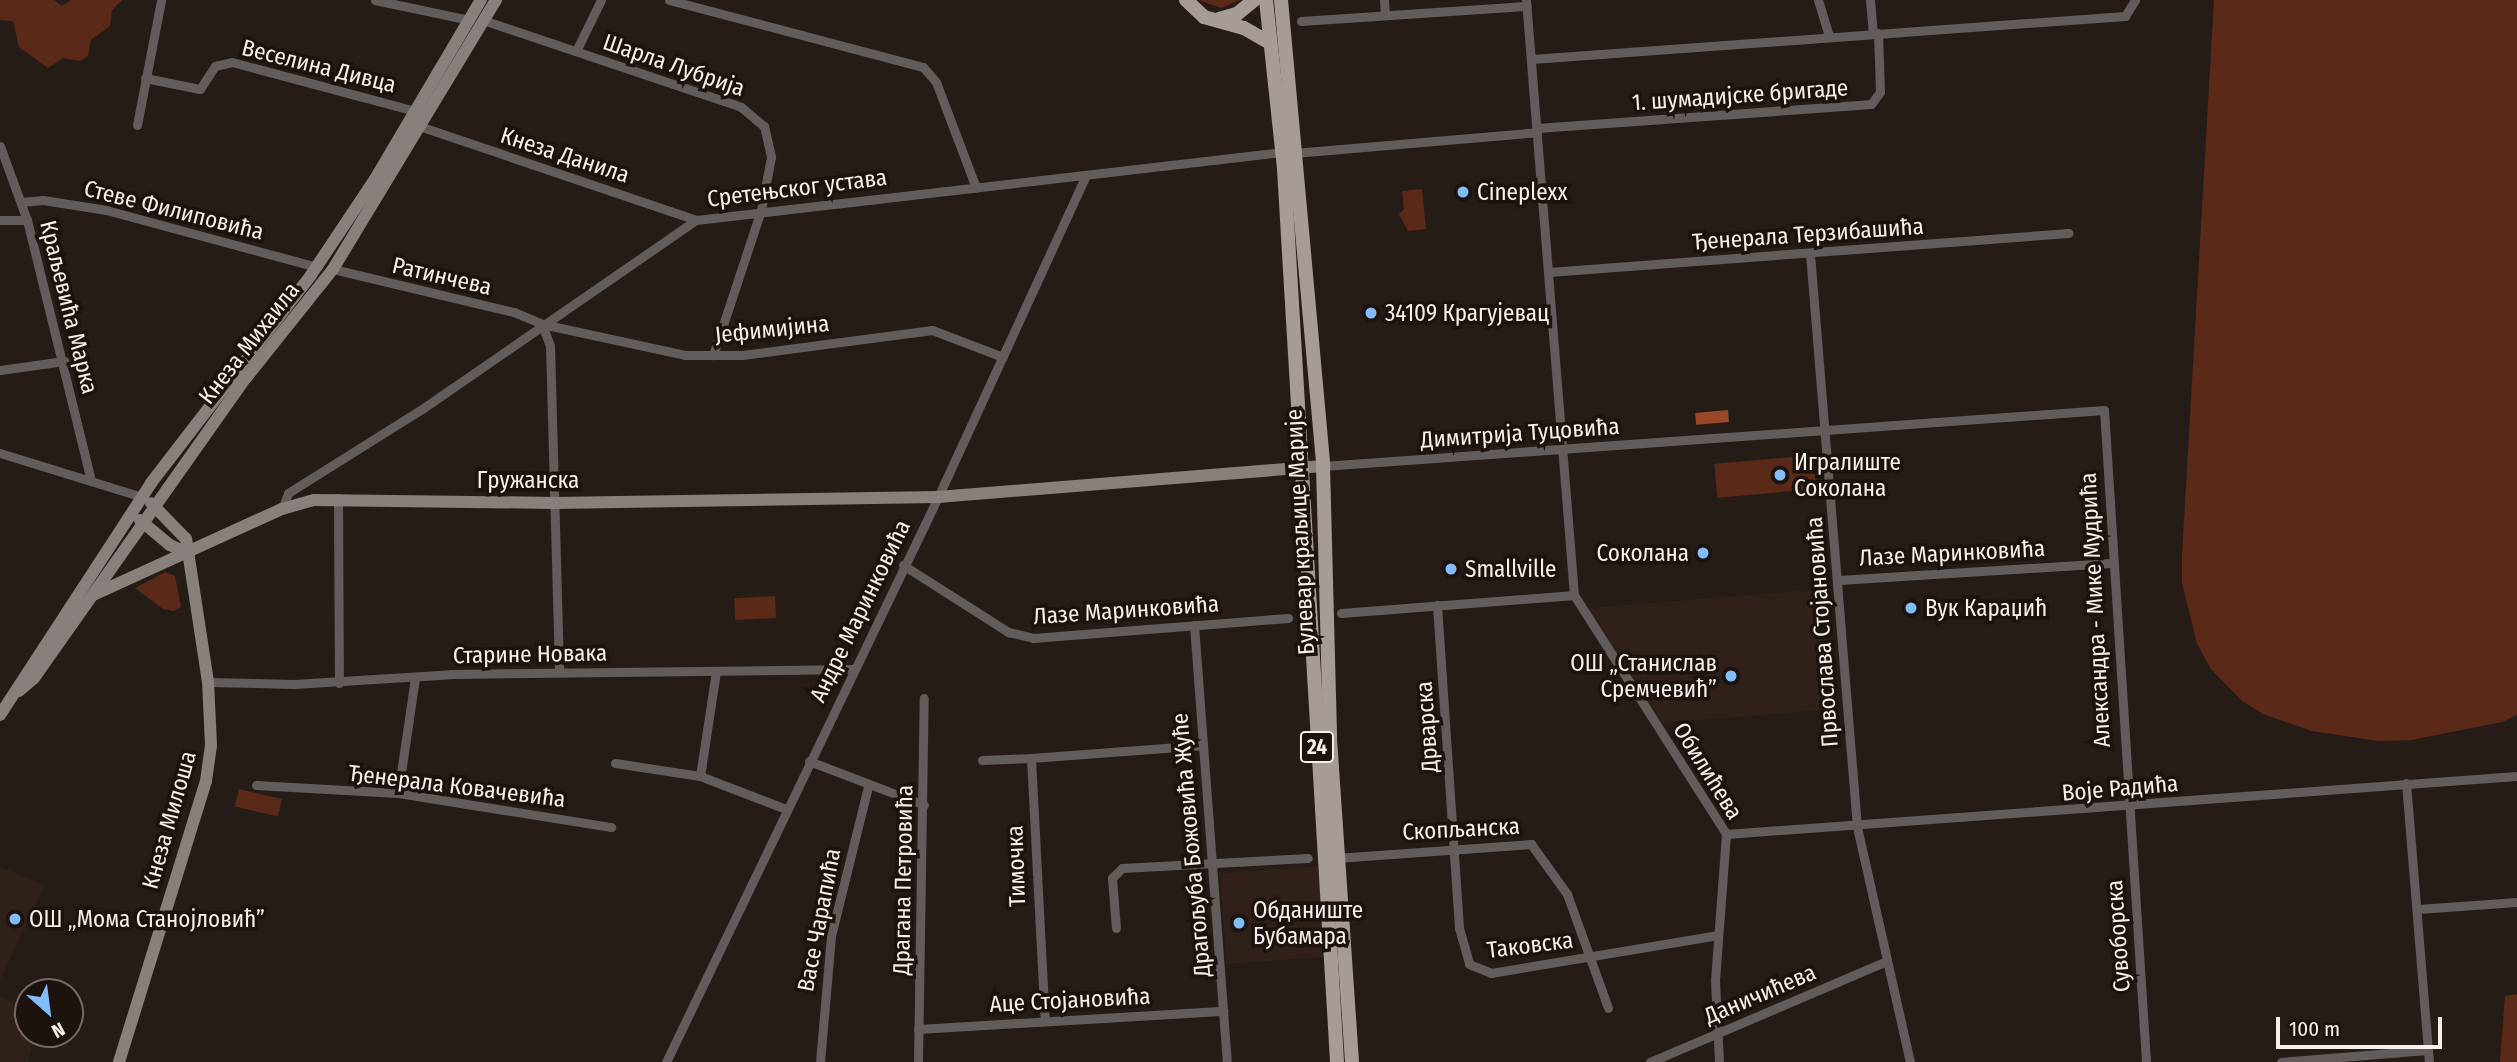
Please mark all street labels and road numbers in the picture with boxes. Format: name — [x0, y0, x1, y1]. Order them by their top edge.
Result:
street label: Шарла Лубрија — [599, 28, 749, 102]
street label: Веселина Дивца — [239, 34, 399, 98]
street label: 1. шумадијске бригаде — [1631, 74, 1849, 116]
street label: Кнеза Данила — [497, 121, 633, 189]
street label: Сретењског устава — [706, 163, 888, 213]
street label: Стеве Филиповића — [81, 174, 267, 246]
street label: Ђенерала Терзибашића — [1691, 212, 1925, 256]
street label: Краљевића Марка — [34, 217, 104, 397]
street label: Ратинчева — [390, 251, 494, 301]
street label: Кнеза Михаила — [193, 277, 305, 409]
street label: Јефимијина — [713, 309, 831, 349]
street label: Булевар краљице Марије — [1280, 408, 1320, 656]
street label: Димитрија Туцовића — [1420, 412, 1620, 454]
street label: Гружанска — [477, 466, 579, 494]
street label: Александра - Мике Мудрића — [2074, 472, 2116, 748]
street label: Андре Маринковића — [804, 515, 916, 707]
street label: Првослава Стојановића — [1800, 516, 1844, 748]
street label: Лазе Маринковића — [1858, 534, 2046, 572]
street label: Лазе Маринковића — [1032, 590, 1220, 630]
street label: Старине Новака — [453, 639, 607, 669]
street label: Дрварска — [1410, 680, 1444, 774]
street label: Драгољуба Божовића Жуће — [1166, 712, 1216, 978]
street label: Обилићева — [1667, 717, 1749, 825]
road number: 24 — [1300, 730, 1334, 764]
street label: Кнеза Милоша — [136, 748, 202, 892]
street label: Ђенерала Ковачевића — [347, 759, 567, 813]
street label: Воје Радића — [2061, 769, 2179, 807]
street label: Драгана Петровића — [888, 785, 918, 975]
street label: Скопљанска — [1402, 812, 1520, 846]
street label: Тимочка — [1001, 825, 1031, 907]
street label: Васе Чарапића — [792, 846, 846, 994]
street label: Сувоборска — [2100, 879, 2136, 993]
street label: Таковска — [1485, 926, 1575, 964]
street label: Даничићева — [1700, 958, 1820, 1030]
street label: Аце Стојановића — [989, 982, 1151, 1018]

